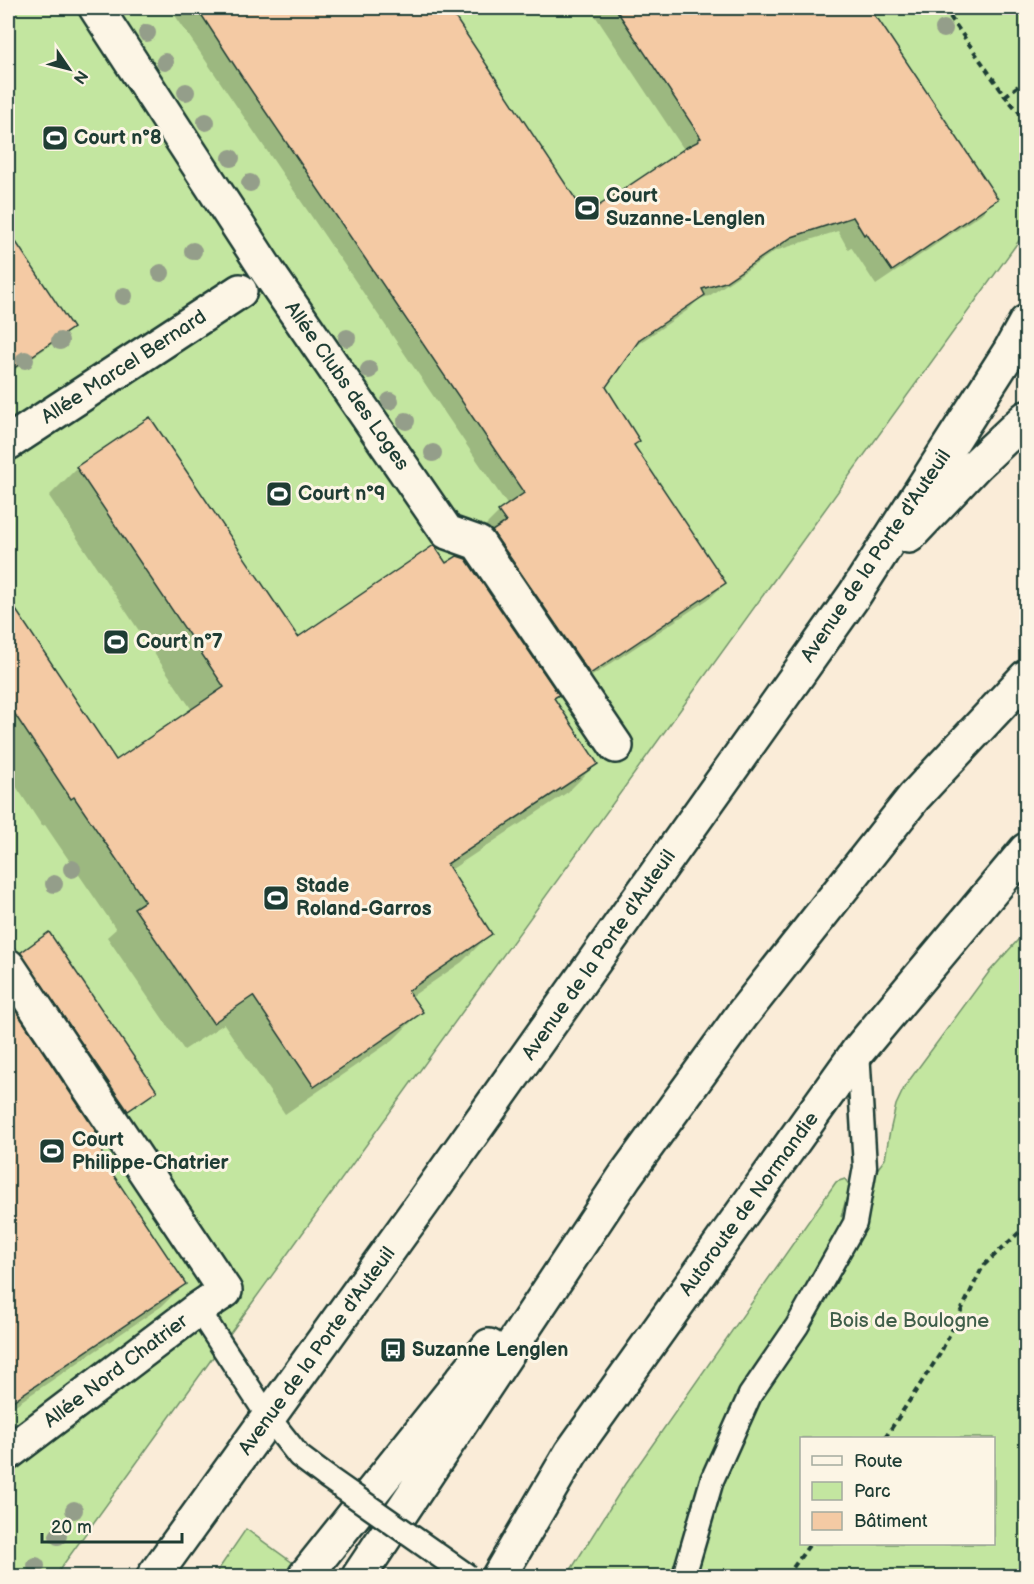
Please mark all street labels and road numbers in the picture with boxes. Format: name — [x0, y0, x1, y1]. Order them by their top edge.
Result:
street label: Allée Clubs des Loges — [280, 297, 415, 475]
street label: Allée Marcel Bernard — [37, 305, 211, 429]
street label: Avenue de la Porte d'Auteuil — [796, 445, 956, 667]
street label: Avenue de la Porte d'Auteuil — [517, 845, 681, 1065]
street label: Autoroute de Normandie — [674, 1107, 824, 1301]
street label: Avenue de la Porte d'Auteuil — [233, 1242, 401, 1460]
street label: Allée Nord Chatrier — [39, 1309, 193, 1433]

